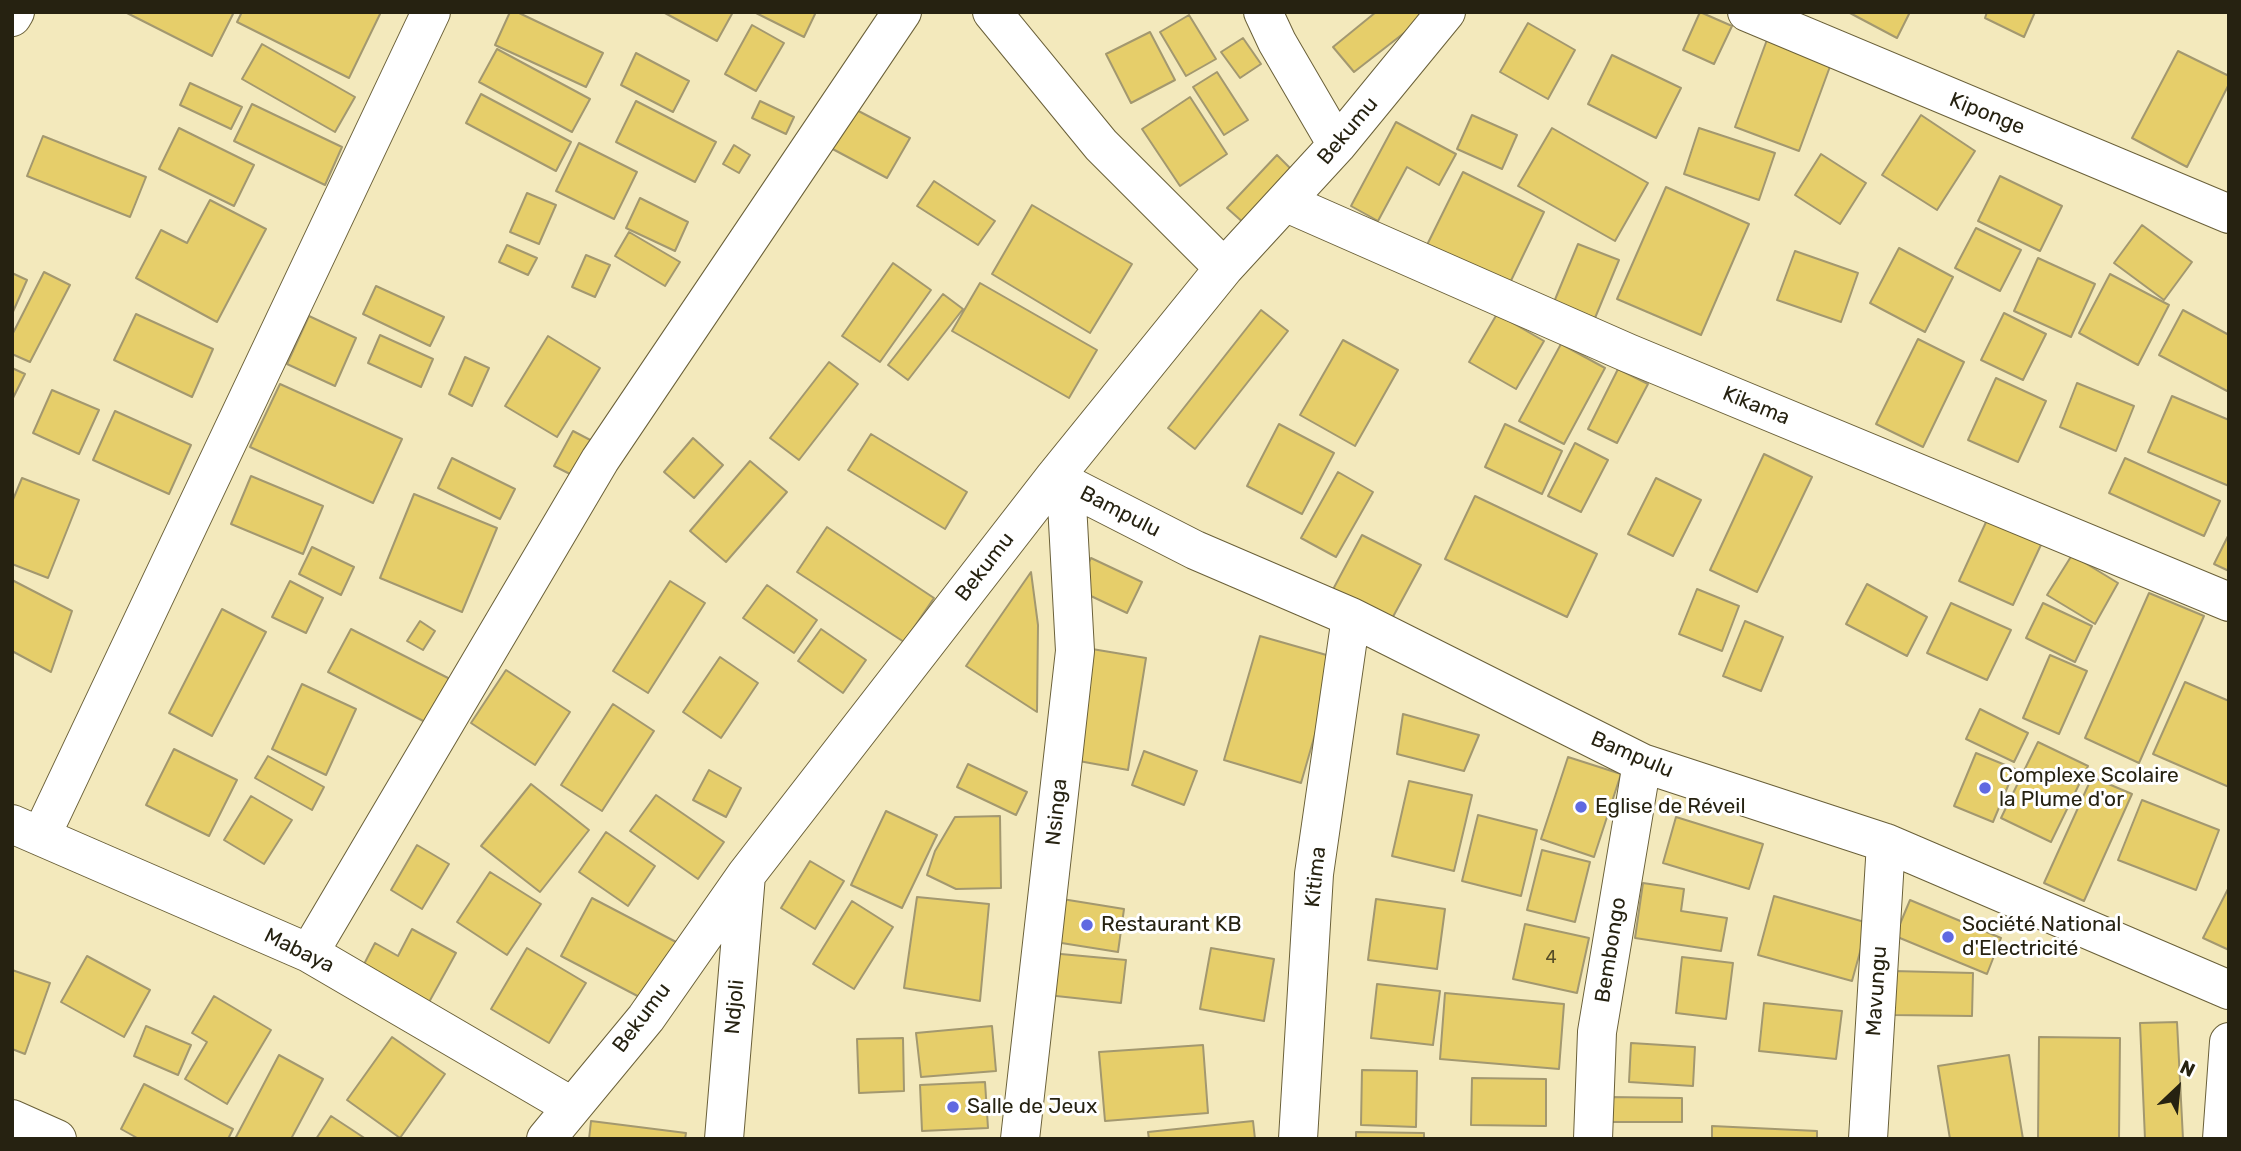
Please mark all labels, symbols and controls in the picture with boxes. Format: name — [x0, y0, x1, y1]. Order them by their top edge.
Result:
street label: Kiponge — [1946, 87, 2028, 141]
street label: Bekumu — [1312, 92, 1384, 170]
street label: Kikama — [1719, 381, 1793, 431]
street label: Bampulu — [1075, 481, 1165, 543]
street label: Bekumu — [950, 528, 1020, 606]
street label: Bampulu — [1587, 726, 1677, 784]
place label: Complexe Scolaire la Plume d'or — [1999, 763, 2179, 813]
street label: Nsinga — [1041, 777, 1073, 847]
marker: Complexe Scolaire la Plume d'or — [1977, 780, 1993, 796]
place label: Eglise de Réveil — [1595, 794, 1746, 820]
marker: Eglise de Réveil — [1573, 799, 1589, 815]
street label: Kitima — [1300, 845, 1332, 909]
street label: Bembongo — [1590, 896, 1632, 1004]
place label: Restaurant KB — [1101, 912, 1242, 938]
place label: Société National d'Electricité — [1962, 912, 2121, 962]
marker: Restaurant KB — [1079, 917, 1095, 933]
street label: Mabaya — [260, 923, 338, 979]
marker: Société National d'Electricité — [1940, 929, 1956, 945]
street label: Mavungu — [1861, 945, 1893, 1037]
house number: 4 — [1545, 947, 1557, 969]
street label: Bekumu — [608, 978, 676, 1058]
street label: Ndjoli — [720, 979, 750, 1035]
north arrow — [2143, 1053, 2213, 1123]
text: N — [2176, 1055, 2199, 1082]
place label: Salle de Jeux — [967, 1094, 1097, 1120]
marker: Salle de Jeux — [945, 1099, 961, 1115]

